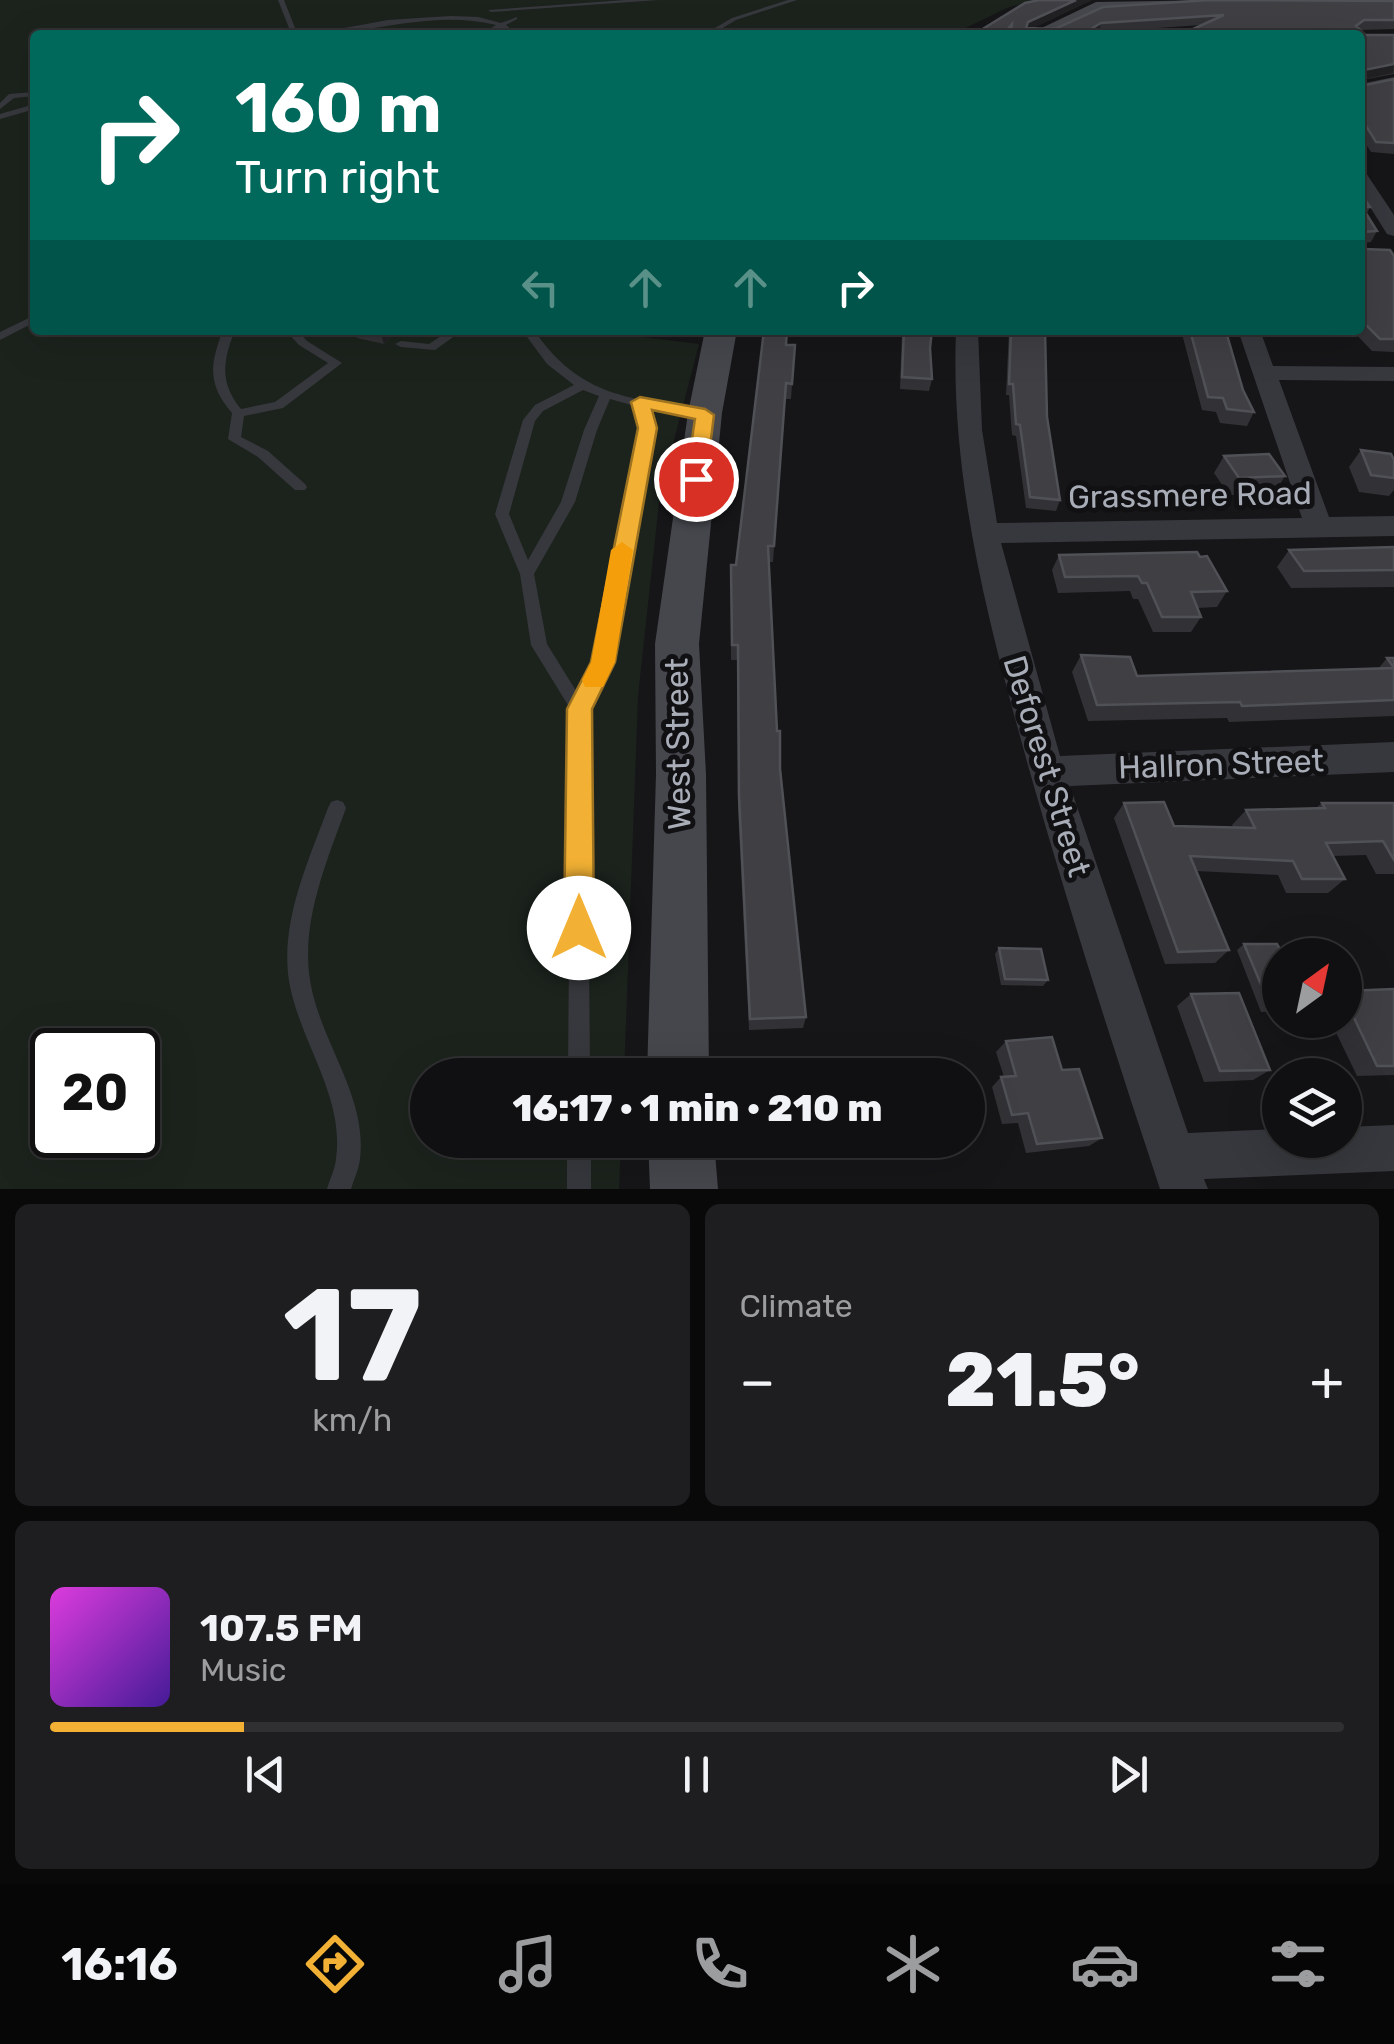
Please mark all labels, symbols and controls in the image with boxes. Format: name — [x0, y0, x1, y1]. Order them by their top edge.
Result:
text: 160 m — [235, 67, 442, 150]
icon: right — [70, 70, 200, 200]
text: Turn right — [235, 151, 439, 204]
icon: left — [513, 260, 568, 315]
icon: ahead — [618, 260, 673, 315]
icon: ahead — [723, 260, 778, 315]
icon: right — [828, 260, 883, 315]
pin — [654, 437, 739, 522]
icon: arrive — [669, 452, 724, 507]
street label: Grassmere Road — [1068, 474, 1312, 516]
street label: Deforest Street — [995, 651, 1099, 881]
street label: West Street — [658, 658, 698, 830]
street label: Hallron Street — [1117, 741, 1325, 787]
position arrow — [527, 876, 631, 980]
north arrow — [1262, 938, 1362, 1038]
map controls — [1262, 938, 1362, 1158]
speed limit sign: 20 — [30, 1028, 160, 1158]
button: layers — [1262, 1058, 1362, 1158]
text: 16:17 · 1 min · 210 m — [512, 1085, 883, 1131]
text: 17 — [283, 1258, 422, 1413]
text: Climate — [740, 1287, 853, 1325]
text: 21.5° — [945, 1336, 1140, 1425]
text: − — [740, 1349, 775, 1414]
text: + — [1310, 1349, 1344, 1414]
text: km/h — [312, 1401, 392, 1439]
text: 107.5 FM — [200, 1605, 363, 1651]
text: Music — [200, 1651, 286, 1689]
icon: previous — [238, 1747, 293, 1802]
icon: pause — [669, 1747, 724, 1802]
icon: next — [1101, 1747, 1156, 1802]
icon: directions — [300, 1929, 370, 1999]
icon: music — [493, 1929, 563, 1999]
icon: phone — [685, 1929, 755, 1999]
icon: climate — [878, 1929, 948, 1999]
icon: car — [1070, 1929, 1140, 1999]
icon: filters — [1263, 1929, 1333, 1999]
text: 16:16 — [61, 1938, 178, 1991]

